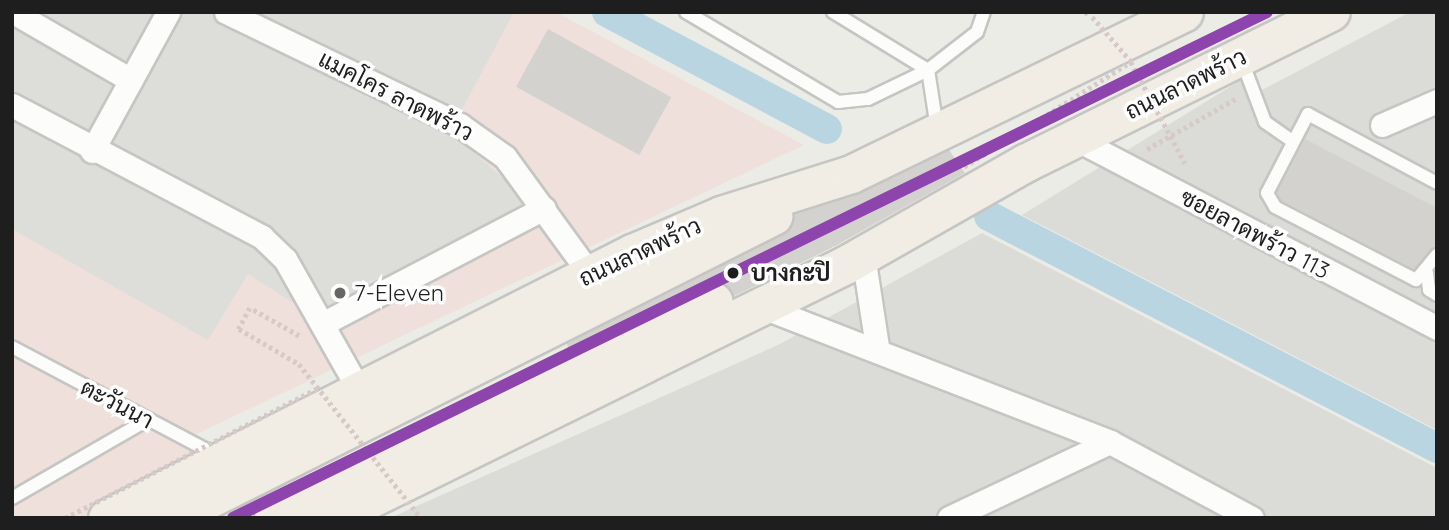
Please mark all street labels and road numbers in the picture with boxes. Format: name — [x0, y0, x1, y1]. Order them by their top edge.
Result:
street label: ถนนลาดพร้าว — [1121, 43, 1251, 125]
street label: แมคโคร ลาดพร้าว — [314, 45, 478, 147]
street label: ซอยลาดพร้าว 113 — [1176, 183, 1334, 285]
street label: ถนนลาดพร้าว — [575, 212, 705, 292]
street label: ตะวันนา — [76, 373, 158, 435]

